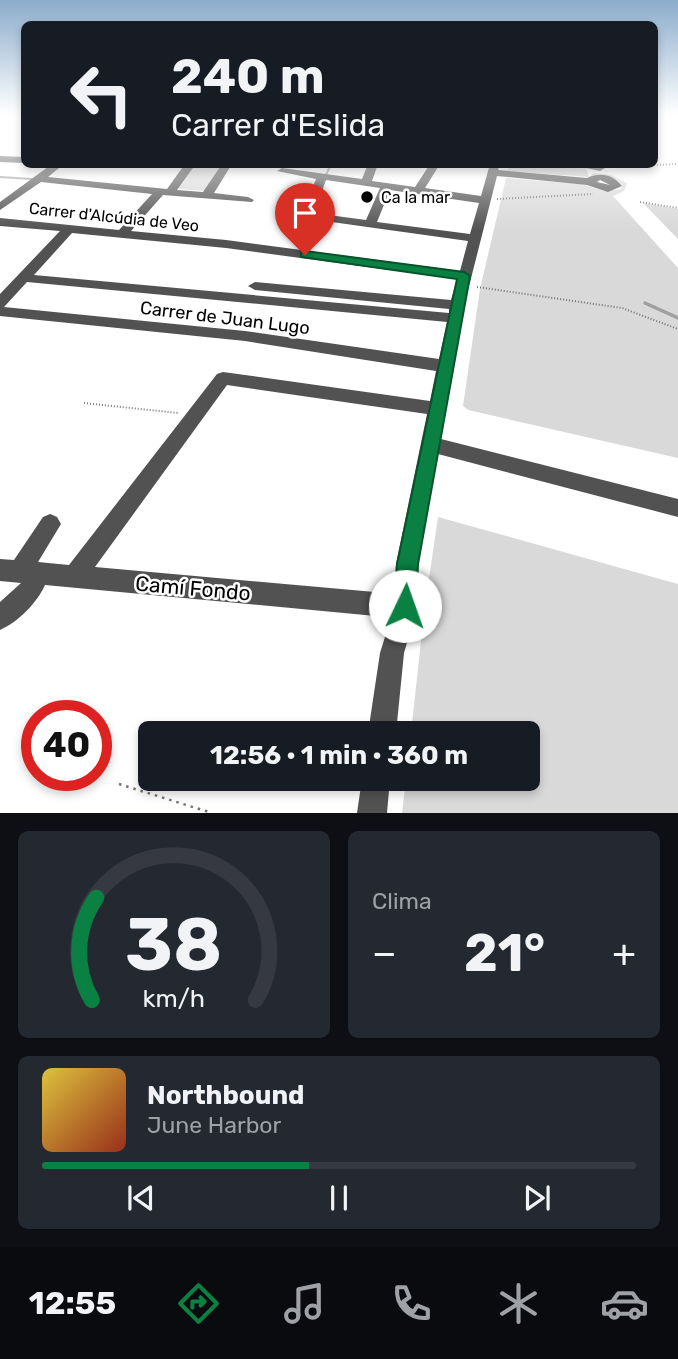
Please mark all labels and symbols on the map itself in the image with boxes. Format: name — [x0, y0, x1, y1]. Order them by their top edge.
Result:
pin — [275, 183, 335, 255]
place label: Ca la mar — [381, 188, 450, 207]
marker: Ca la mar — [359, 189, 375, 205]
street label: Carrer d'Alcúdia de Veo — [28, 199, 200, 235]
street label: Carrer de Juan Lugo — [139, 297, 311, 339]
position arrow — [368, 569, 442, 643]
street label: Camí Fondo — [134, 570, 252, 606]
speed limit sign: 40 — [21, 700, 112, 791]

